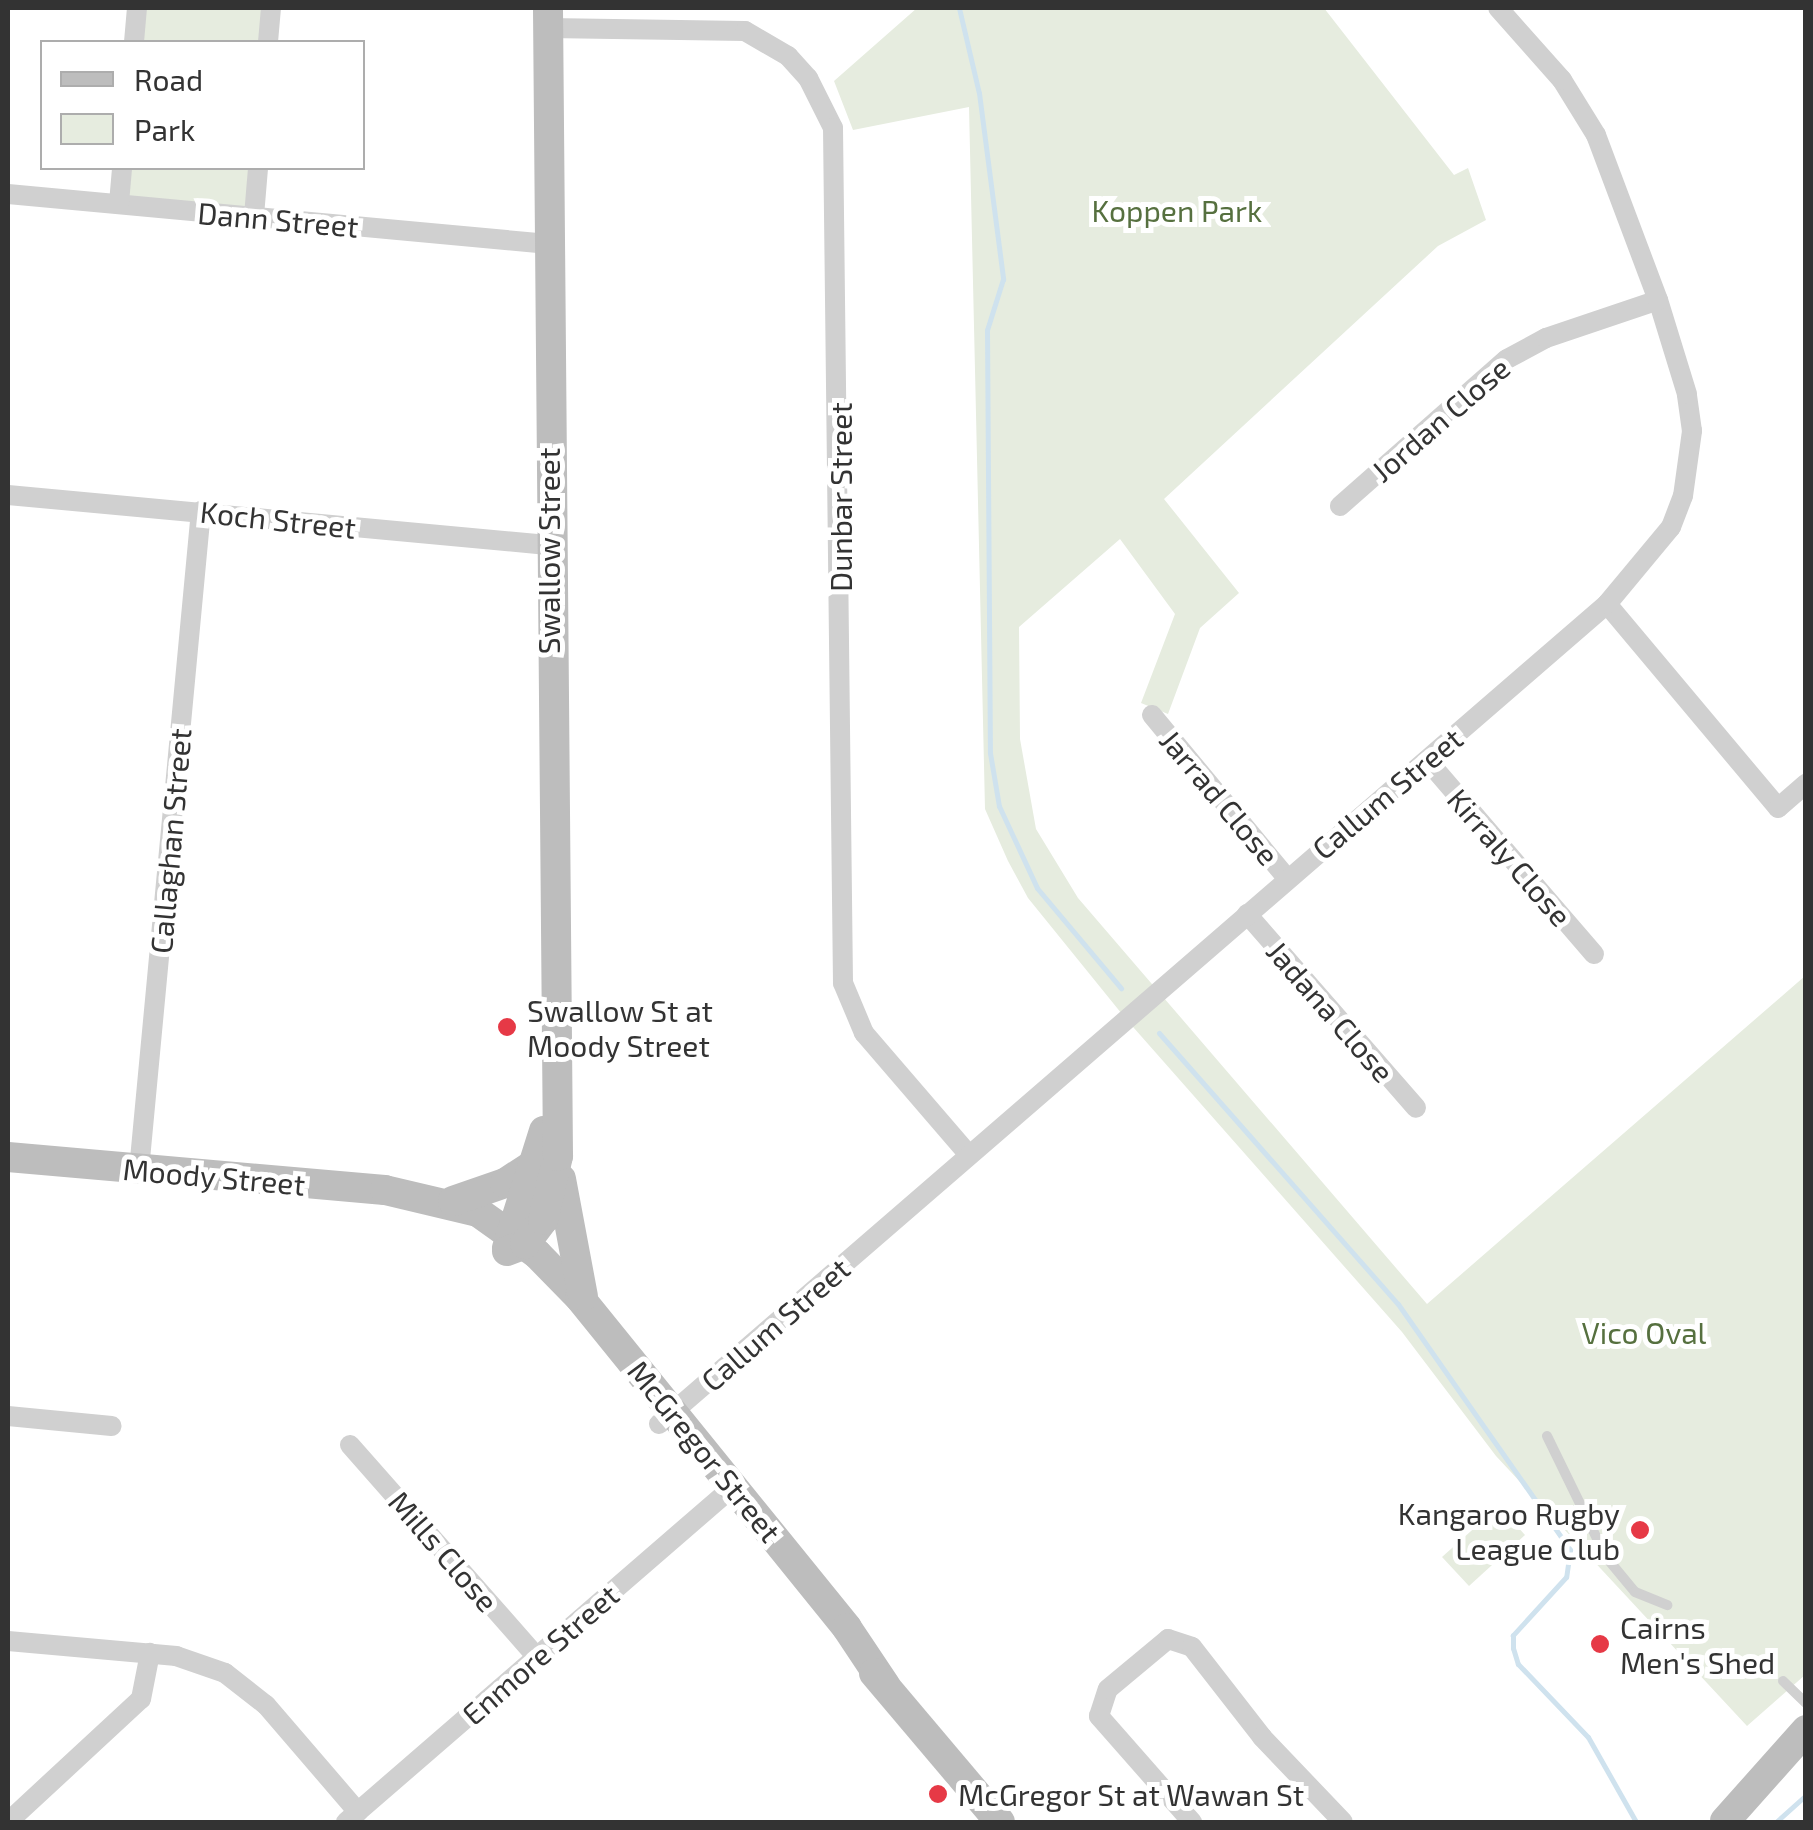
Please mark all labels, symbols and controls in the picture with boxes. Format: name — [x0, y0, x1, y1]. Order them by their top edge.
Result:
legend — [40, 40, 365, 170]
text: Road — [134, 61, 203, 97]
text: Park — [134, 111, 195, 147]
park label: Koppen Park — [1092, 192, 1262, 228]
street label: Dann Street — [196, 194, 360, 244]
street label: Jordan Close — [1364, 349, 1516, 489]
street label: Dunbar Street — [822, 402, 858, 592]
street label: Swallow Street — [530, 447, 566, 655]
street label: Koch Street — [198, 493, 358, 545]
street label: Callum Street — [1305, 720, 1469, 866]
street label: Jarrad Close — [1153, 722, 1287, 872]
street label: Callaghan Street — [142, 727, 198, 955]
street label: Kirraly Close — [1440, 781, 1580, 933]
street label: Jadana Close — [1260, 933, 1402, 1089]
place label: Swallow St at Moody Street — [527, 992, 714, 1062]
marker: Swallow St at Moody Street — [496, 1016, 518, 1038]
street label: Moody Street — [121, 1150, 307, 1202]
street label: Callum Street — [693, 1250, 857, 1398]
park label: Vico Oval — [1581, 1314, 1707, 1350]
street label: McGregor Street — [621, 1353, 789, 1549]
street label: Mills Close — [382, 1483, 506, 1619]
place label: Kangaroo Rugby League Club — [1398, 1495, 1620, 1566]
marker: Kangaroo Rugby League Club — [1629, 1519, 1651, 1541]
street label: Enmore Street — [454, 1576, 626, 1732]
place label: Cairns Men's Shed — [1620, 1609, 1775, 1680]
marker: Cairns Men's Shed — [1589, 1633, 1611, 1655]
place label: McGregor St at Wawan St — [958, 1776, 1305, 1812]
marker: McGregor St at Wawan St — [927, 1783, 949, 1805]

